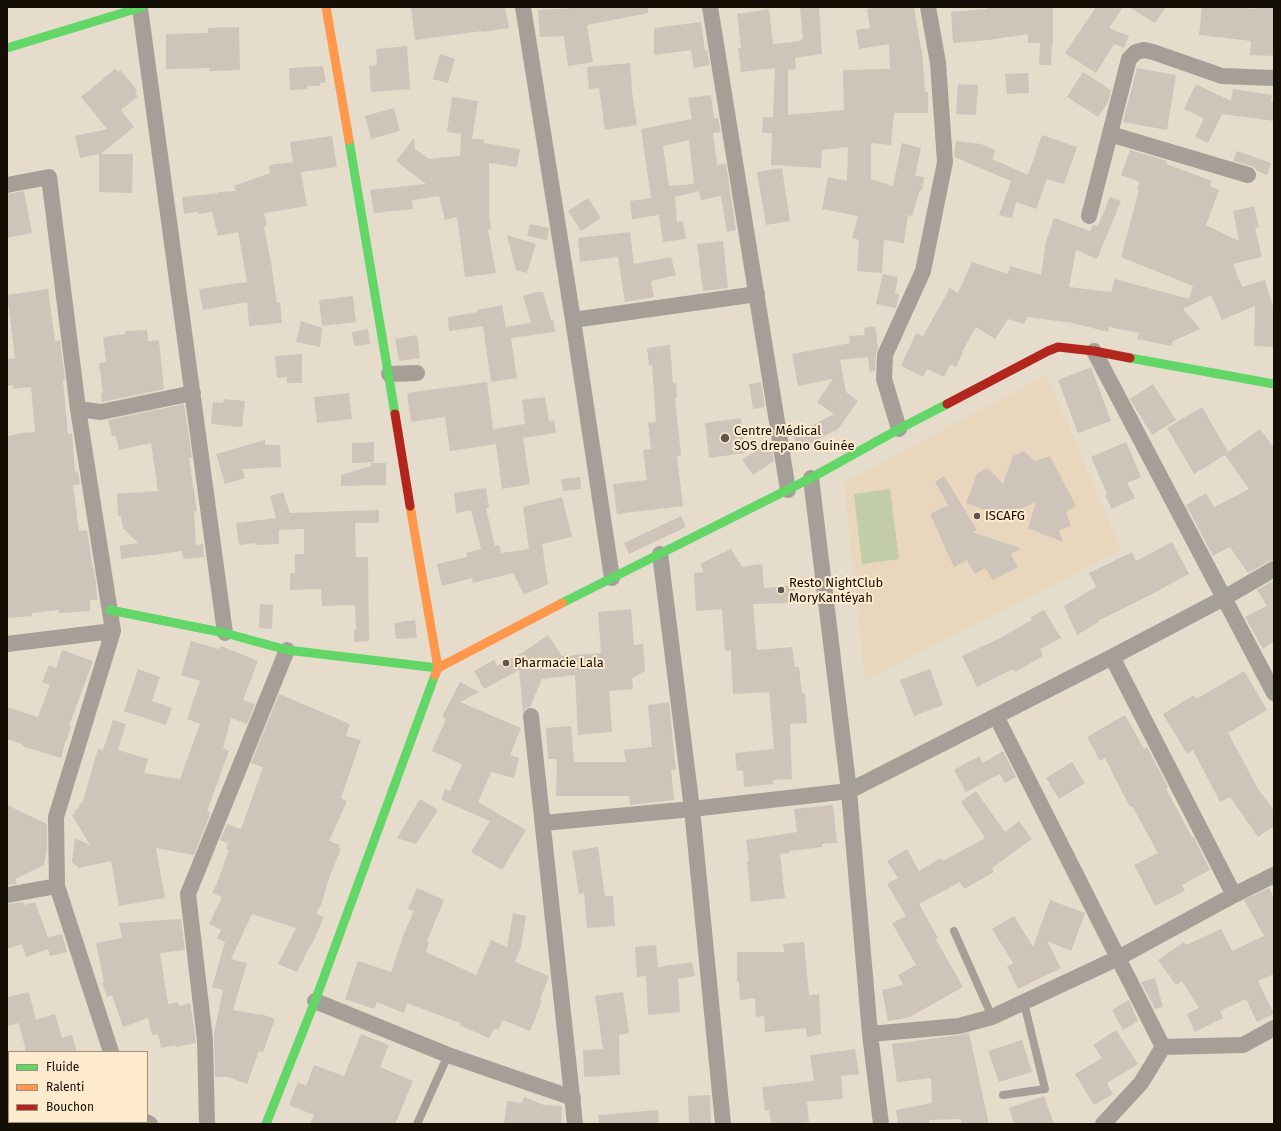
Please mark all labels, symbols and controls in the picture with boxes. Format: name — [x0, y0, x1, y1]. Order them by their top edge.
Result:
place label: Centre Médical SOS drepano Guinée — [734, 423, 855, 454]
marker: Centre Médical SOS drepano Guinée — [719, 432, 731, 444]
place label: ISCAFG — [985, 508, 1025, 524]
marker: ISCAFG — [972, 511, 982, 521]
place label: Resto NightClub MoryKantéyah — [789, 575, 883, 606]
marker: Resto NightClub MoryKantéyah — [776, 585, 786, 595]
place label: Pharmacie Lala — [514, 655, 604, 671]
marker: Pharmacie Lala — [501, 658, 511, 668]
legend — [8, 1051, 148, 1123]
text: Fluide — [46, 1060, 79, 1074]
text: Ralenti — [46, 1080, 84, 1094]
text: Bouchon — [46, 1100, 94, 1114]

